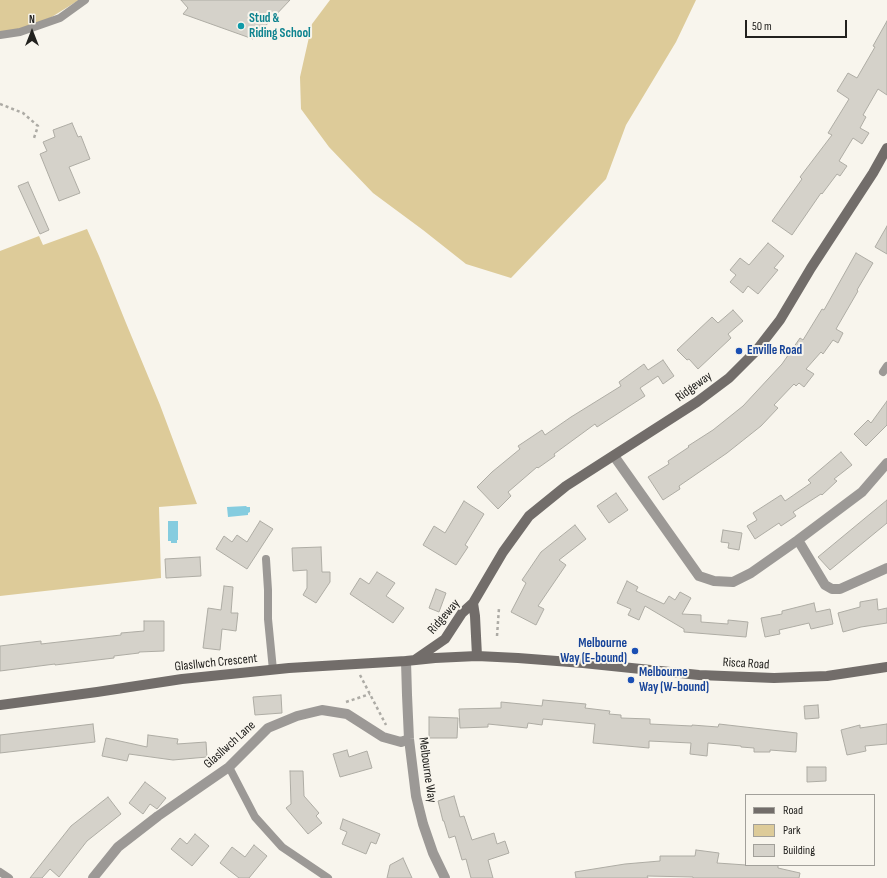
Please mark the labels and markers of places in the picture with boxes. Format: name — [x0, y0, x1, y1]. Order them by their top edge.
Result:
place label: Stud & Riding School — [249, 11, 311, 42]
marker: Stud & Riding School — [236, 21, 246, 31]
place label: Enville Road — [747, 343, 802, 359]
marker: Enville Road — [734, 346, 744, 356]
place label: Melbourne Way (E-bound) — [560, 636, 627, 667]
marker: Melbourne Way (E-bound) — [630, 646, 640, 656]
place label: Melbourne Way (W-bound) — [639, 665, 709, 696]
marker: Melbourne Way (W-bound) — [626, 675, 636, 685]

